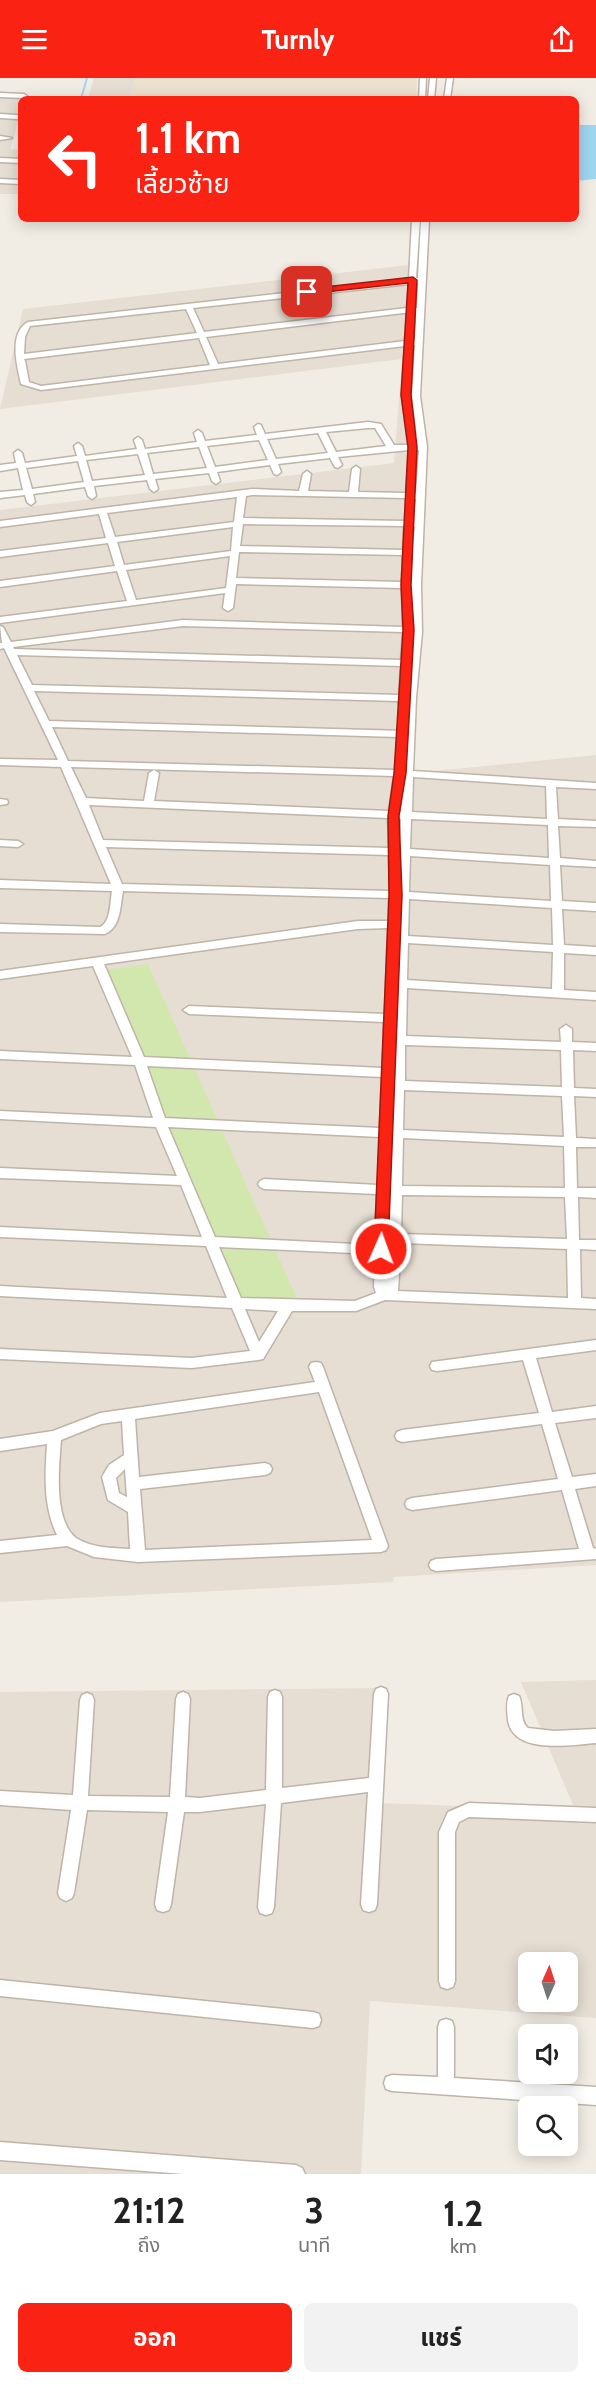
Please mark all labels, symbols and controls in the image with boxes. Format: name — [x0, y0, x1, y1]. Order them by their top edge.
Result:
icon: menu — [18, 23, 51, 56]
text: Turnly — [262, 23, 334, 56]
icon: share — [545, 23, 578, 56]
text: 1.1 km — [135, 112, 241, 164]
icon: left — [36, 120, 114, 198]
text: เลี้ยวซ้าย — [135, 167, 229, 200]
pin — [281, 266, 332, 317]
icon: arrive — [290, 275, 323, 308]
position arrow — [349, 1217, 413, 1281]
north arrow — [518, 1952, 578, 2012]
map controls — [518, 1952, 578, 2156]
button: sound — [518, 2024, 578, 2084]
button: search — [518, 2096, 578, 2156]
text: 21:12 — [113, 2188, 185, 2232]
text: 3 — [304, 2188, 324, 2232]
text: 1.2 — [443, 2191, 483, 2235]
text: ถึง — [138, 2233, 160, 2257]
text: นาที — [298, 2233, 330, 2257]
text: km — [450, 2234, 476, 2258]
button: ออก — [18, 2303, 292, 2372]
button: แชร์ — [304, 2303, 578, 2372]

